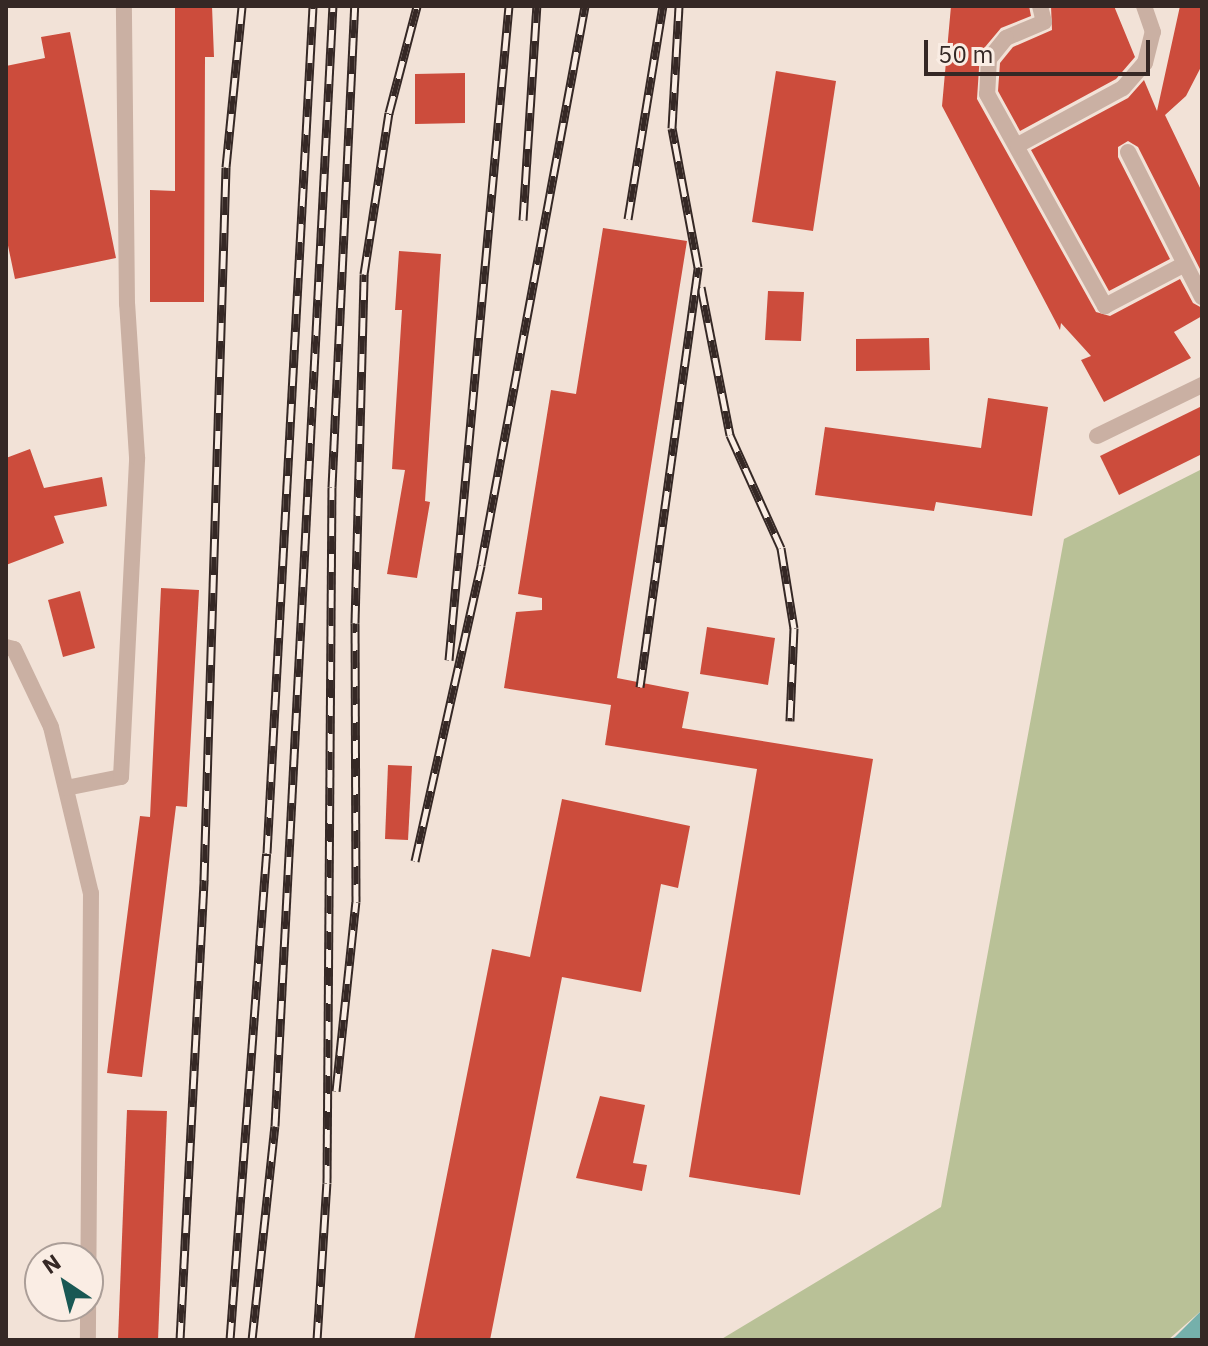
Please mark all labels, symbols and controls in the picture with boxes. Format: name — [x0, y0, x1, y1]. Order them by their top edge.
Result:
scale bar — [928, 24, 1154, 74]
text: 50 m — [938, 38, 993, 70]
north arrow — [24, 1242, 104, 1322]
text: N — [36, 1247, 66, 1280]

